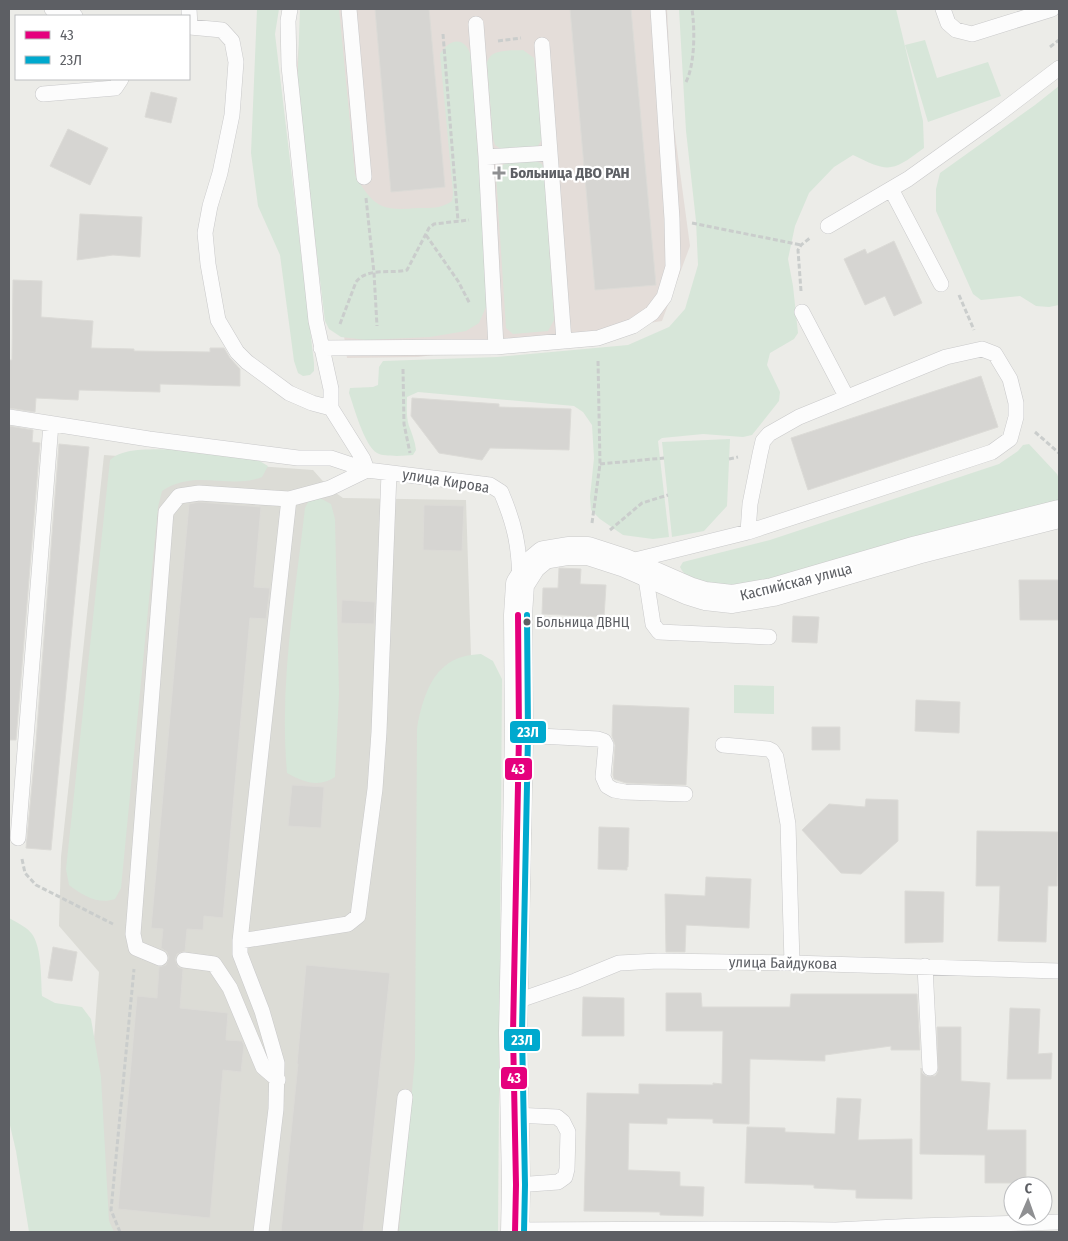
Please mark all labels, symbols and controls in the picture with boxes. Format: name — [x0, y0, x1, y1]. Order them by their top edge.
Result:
legend — [15, 15, 190, 80]
text: 43 — [60, 26, 74, 44]
text: 23Л — [60, 51, 82, 69]
place label: Больница ДВО РАН — [510, 164, 630, 182]
marker: Больница ДВО РАН — [492, 166, 506, 180]
street label: улица Кирова — [401, 465, 491, 497]
street label: Каспийская улица — [738, 559, 854, 605]
place label: Больница ДВНЦ — [536, 614, 630, 631]
marker: Больница ДВНЦ — [522, 617, 532, 627]
line badge: 23Л — [509, 720, 547, 744]
text: 23Л — [516, 724, 539, 741]
line badge: 43 — [504, 757, 533, 781]
text: 43 — [511, 761, 525, 778]
street label: улица Байдукова — [729, 953, 837, 973]
line badge: 23Л — [503, 1028, 541, 1052]
text: 23Л — [510, 1032, 533, 1049]
line badge: 43 — [500, 1066, 528, 1090]
text: 43 — [507, 1070, 521, 1087]
north arrow — [1003, 1176, 1053, 1226]
text: С — [1024, 1180, 1033, 1197]

